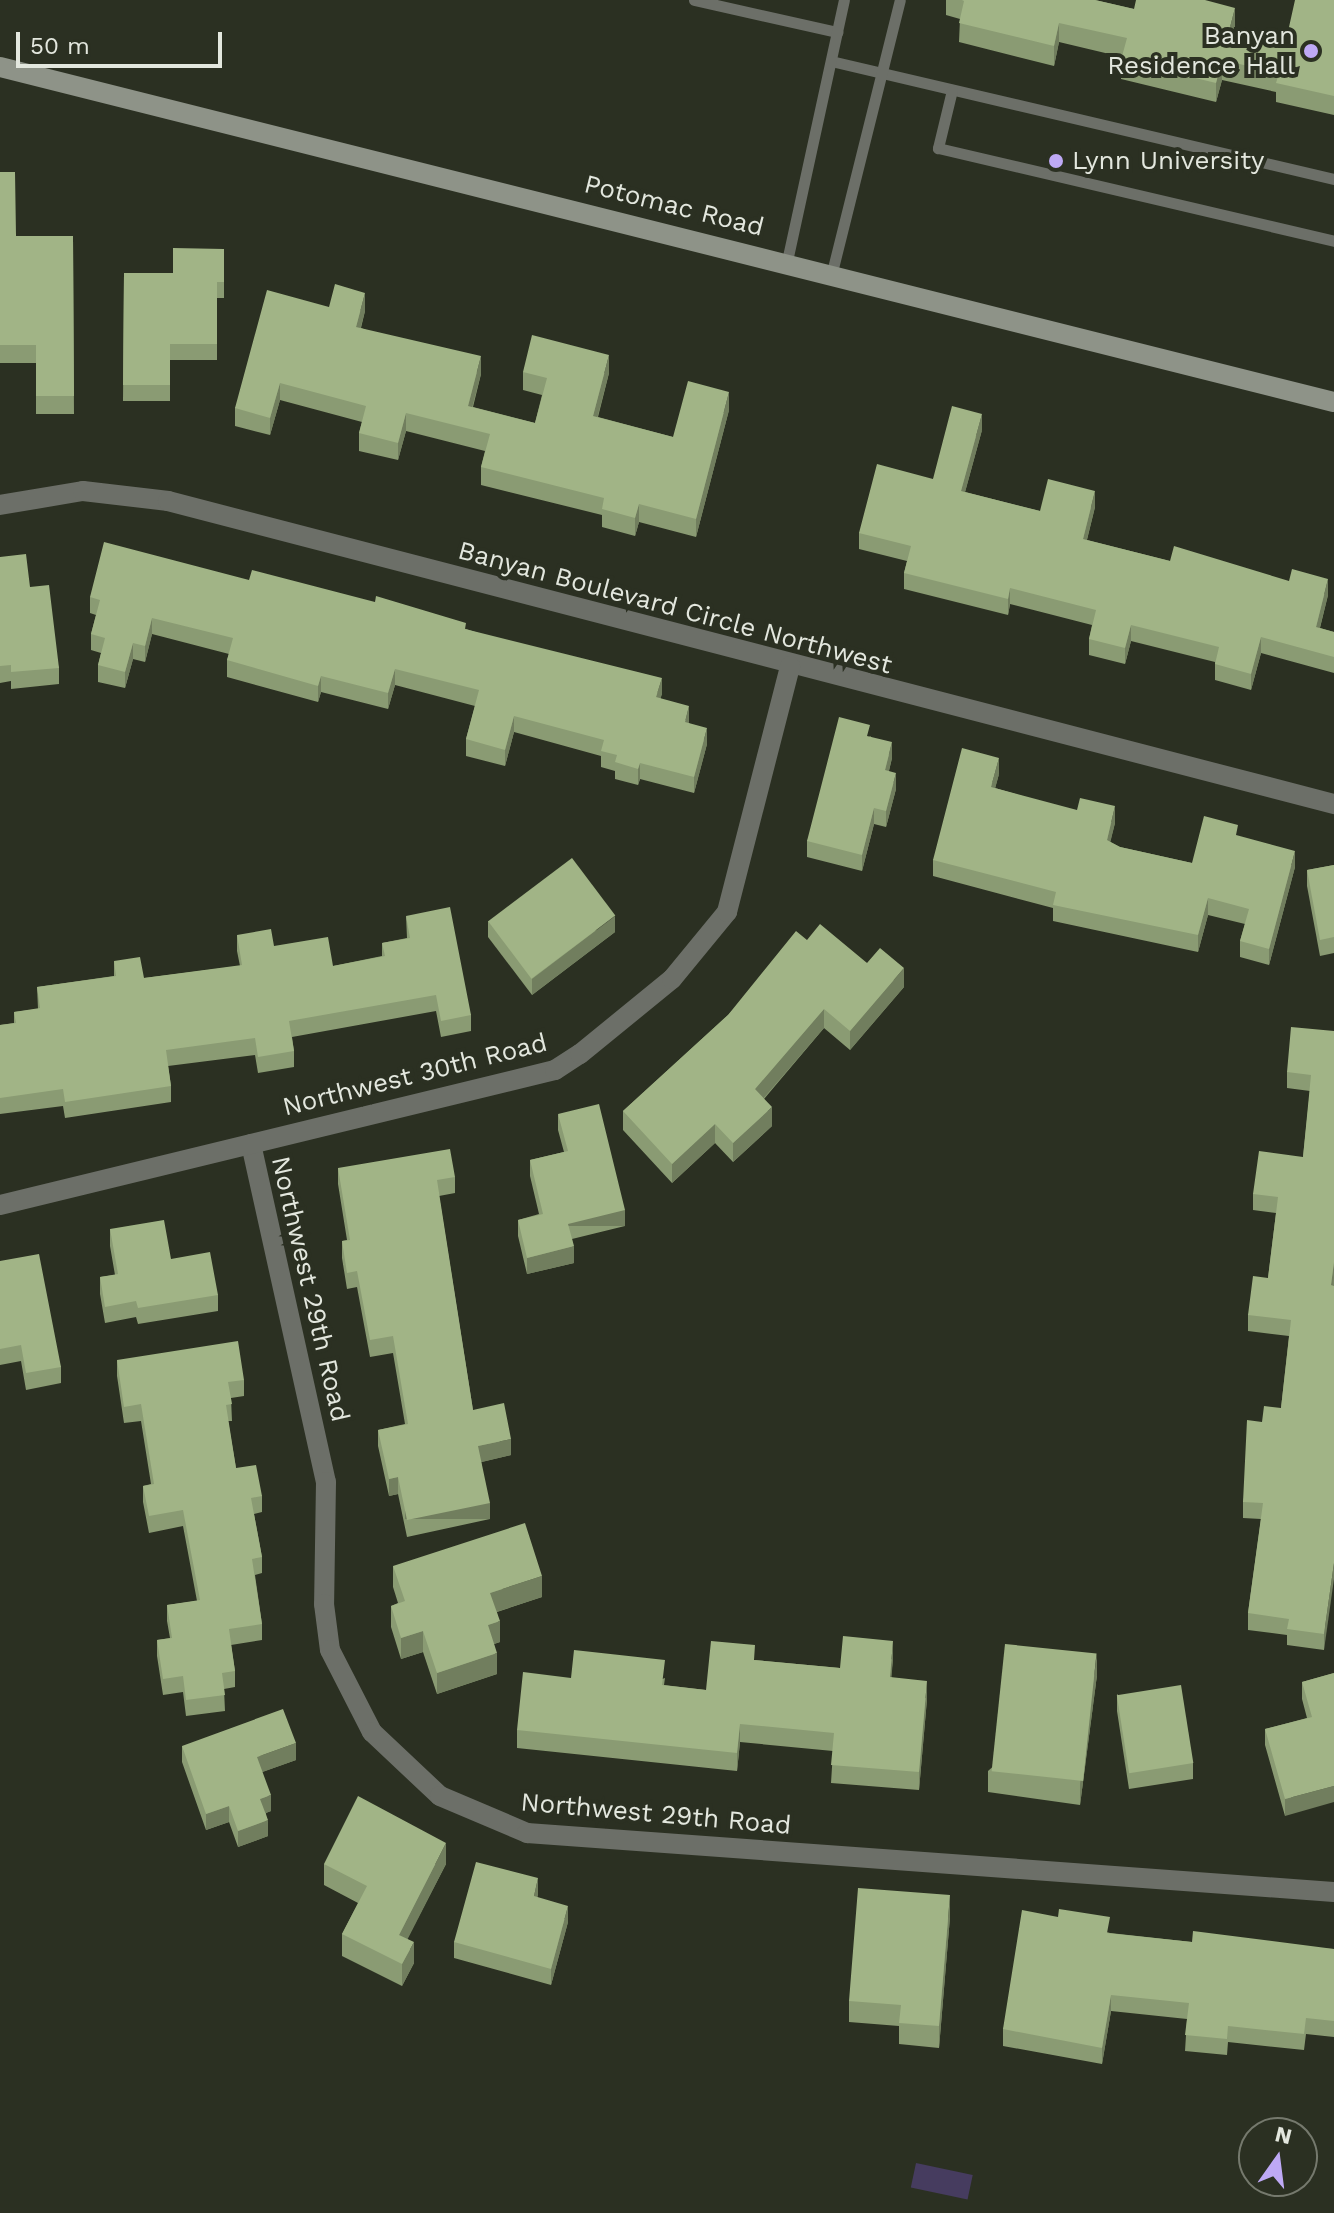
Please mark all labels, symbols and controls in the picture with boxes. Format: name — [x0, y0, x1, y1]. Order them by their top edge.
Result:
scale bar — [20, 16, 226, 66]
place label: Banyan Residence Hall — [1107, 20, 1295, 82]
text: 50 m — [30, 32, 90, 60]
marker: Banyan Residence Hall — [1302, 42, 1320, 60]
place label: Lynn University — [1072, 145, 1264, 177]
marker: Lynn University — [1047, 152, 1065, 170]
street label: Potomac Road — [581, 169, 767, 243]
street label: Banyan Boulevard Circle Northwest — [455, 535, 895, 681]
street label: Northwest 30th Road — [279, 1027, 551, 1123]
street label: Northwest 29th Road — [264, 1153, 356, 1425]
street label: Northwest 29th Road — [519, 1787, 793, 1841]
north arrow — [1238, 2117, 1318, 2197]
text: N — [1273, 2121, 1294, 2149]

